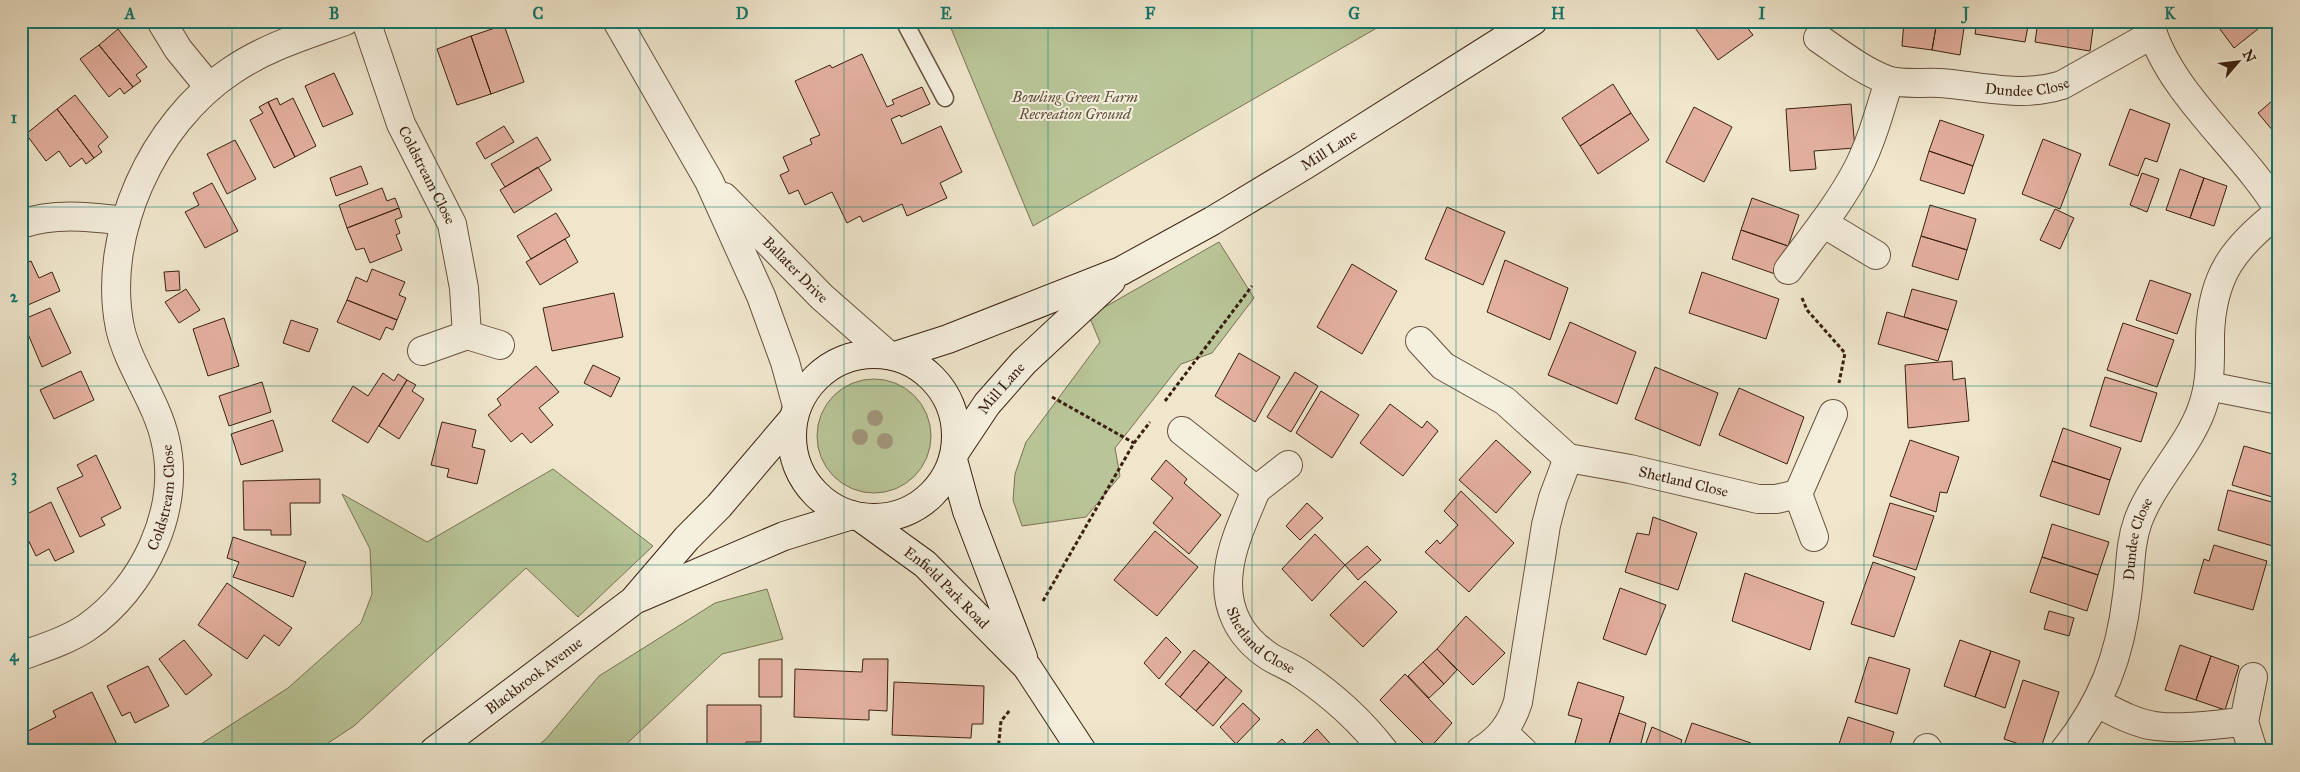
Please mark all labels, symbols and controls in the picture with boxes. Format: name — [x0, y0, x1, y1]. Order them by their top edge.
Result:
text: A — [124, 4, 136, 23]
text: B — [329, 4, 339, 23]
text: C — [533, 4, 544, 23]
text: D — [736, 4, 749, 23]
text: E — [940, 4, 952, 23]
text: F — [1145, 4, 1156, 23]
text: G — [1348, 4, 1360, 23]
text: H — [1551, 4, 1565, 23]
text: I — [1759, 4, 1766, 23]
text: J — [1961, 4, 1970, 24]
text: K — [2164, 4, 2176, 23]
north arrow — [2212, 38, 2262, 88]
text: N — [2239, 47, 2259, 65]
street label: Dundee Close — [1984, 74, 2073, 100]
park label: Bowling Green Farm Recreation Ground — [1011, 88, 1138, 123]
text: 1 — [11, 108, 18, 127]
street label: Coldstream Close — [394, 123, 460, 227]
street label: Mill Lane — [1297, 126, 1360, 174]
street label: Ballater Drive — [759, 233, 832, 307]
text: 2 — [10, 287, 19, 306]
street label: Mill Lane — [974, 359, 1029, 417]
street label: Coldstream Close — [143, 443, 178, 553]
street label: Shetland Close — [1637, 462, 1730, 501]
text: 3 — [11, 466, 17, 486]
street label: Dundee Close — [2120, 494, 2156, 581]
street label: Enfield Park Road — [901, 543, 993, 633]
street label: Shetland Close — [1223, 604, 1298, 677]
street label: Blackbrook Avenue — [482, 633, 586, 718]
text: 4 — [10, 646, 20, 666]

